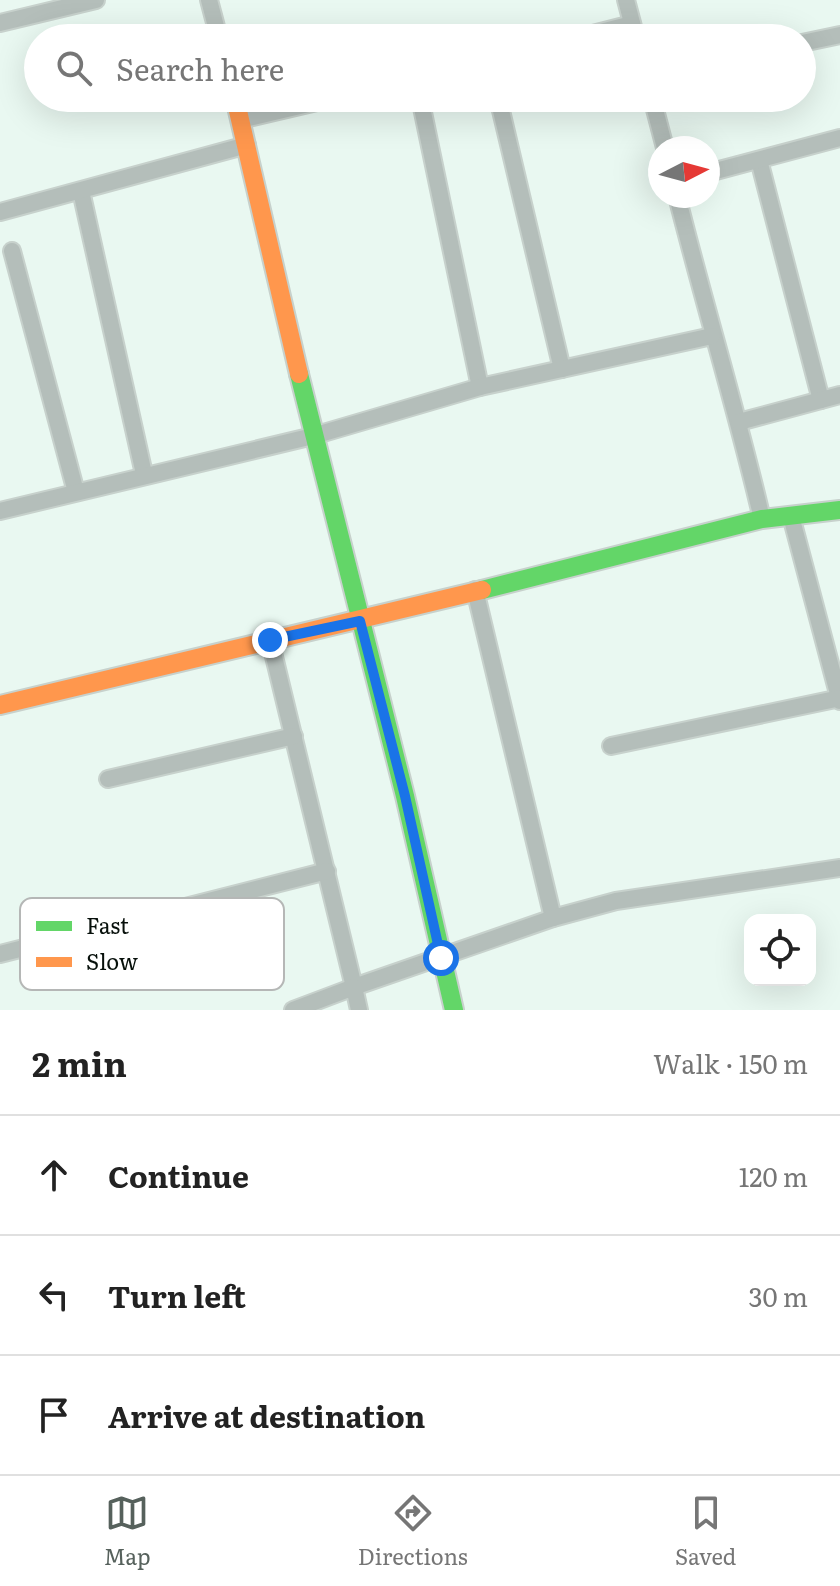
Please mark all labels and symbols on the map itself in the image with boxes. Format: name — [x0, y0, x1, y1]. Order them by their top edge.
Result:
north arrow — [648, 136, 720, 208]
route end — [252, 622, 288, 658]
legend — [20, 898, 284, 990]
text: Fast — [86, 908, 129, 941]
route start — [423, 940, 459, 976]
text: Slow — [86, 944, 138, 977]

